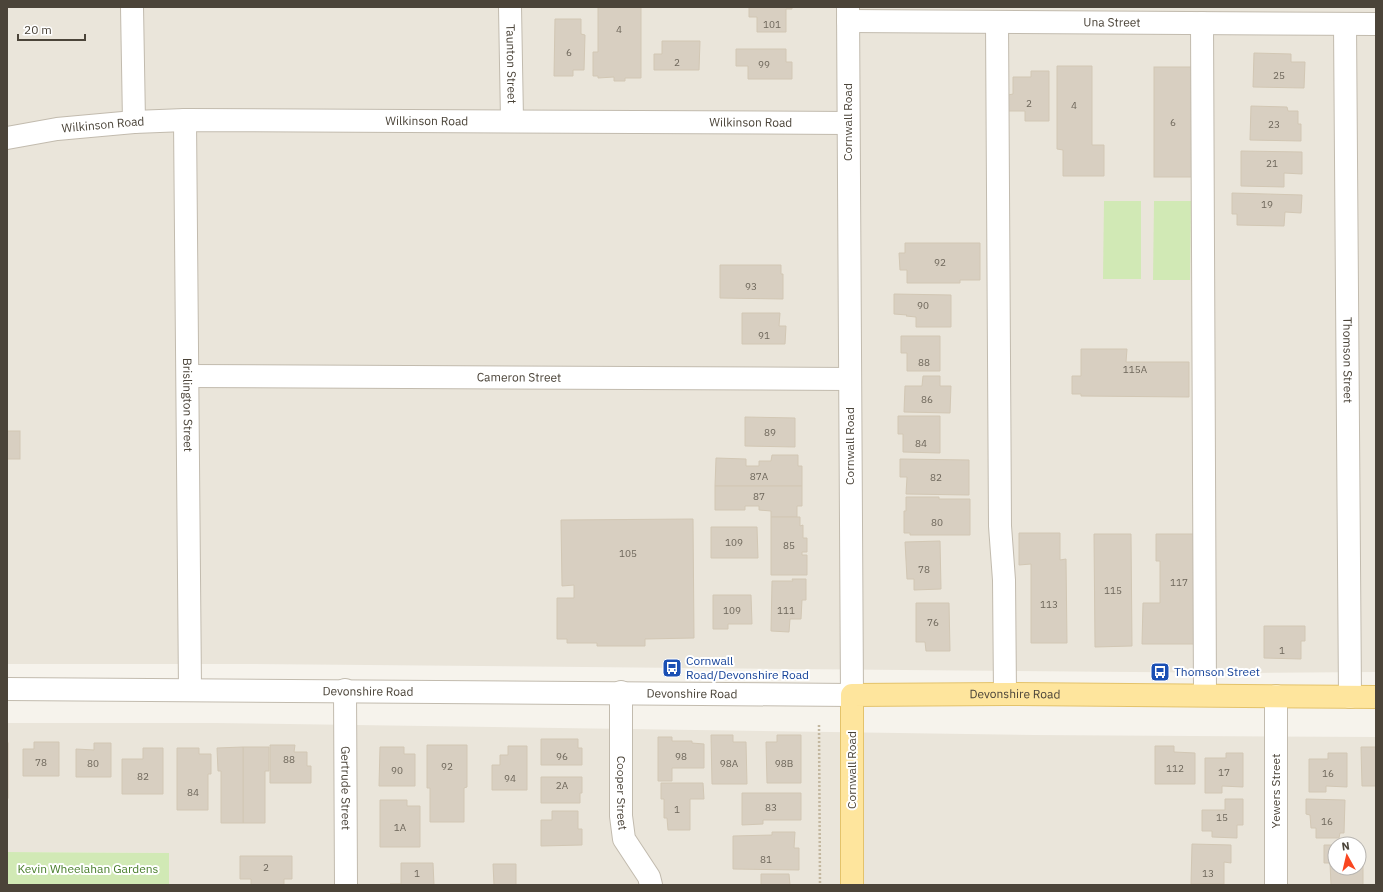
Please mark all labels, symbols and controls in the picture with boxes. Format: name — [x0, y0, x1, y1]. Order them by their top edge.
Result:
street label: Una Street — [1083, 14, 1141, 30]
scale bar — [18, 16, 85, 42]
house number: 101 — [763, 18, 781, 31]
text: 20 m — [24, 22, 52, 37]
house number: 4 — [616, 23, 622, 36]
street label: Taunton Street — [503, 24, 520, 104]
house number: 6 — [566, 46, 572, 59]
house number: 2 — [674, 56, 680, 69]
house number: 99 — [758, 58, 770, 71]
house number: 25 — [1273, 69, 1285, 82]
street label: Cornwall Road — [840, 83, 855, 161]
house number: 2 — [1026, 97, 1032, 110]
house number: 4 — [1071, 99, 1077, 112]
street label: Wilkinson Road — [385, 113, 468, 128]
street label: Wilkinson Road — [61, 114, 145, 136]
street label: Wilkinson Road — [709, 114, 792, 130]
house number: 6 — [1170, 116, 1176, 129]
house number: 23 — [1268, 118, 1280, 131]
house number: 21 — [1266, 157, 1278, 170]
house number: 19 — [1261, 198, 1273, 211]
house number: 92 — [934, 256, 946, 269]
house number: 93 — [745, 280, 757, 293]
house number: 90 — [917, 299, 929, 312]
street label: Thomson Street — [1340, 317, 1356, 403]
house number: 91 — [758, 329, 770, 342]
house number: 88 — [918, 356, 930, 369]
street label: Brislington Street — [180, 358, 196, 452]
house number: 115A — [1123, 363, 1148, 376]
street label: Cameron Street — [477, 369, 561, 385]
house number: 86 — [921, 393, 933, 406]
street label: Cornwall Road — [842, 407, 857, 485]
house number: 89 — [764, 426, 776, 439]
house number: 84 — [915, 437, 927, 450]
house number: 87A — [750, 470, 769, 483]
house number: 82 — [930, 471, 942, 484]
house number: 87 — [753, 490, 765, 503]
house number: 80 — [931, 516, 943, 529]
house number: 109 — [725, 536, 743, 549]
house number: 85 — [783, 539, 795, 552]
house number: 105 — [619, 547, 637, 560]
house number: 78 — [918, 563, 930, 576]
house number: 117 — [1170, 576, 1188, 589]
house number: 115 — [1104, 584, 1122, 597]
house number: 113 — [1040, 598, 1058, 611]
house number: 109 — [723, 604, 741, 617]
house number: 111 — [777, 604, 795, 617]
house number: 76 — [927, 616, 939, 629]
house number: 1 — [1279, 644, 1285, 657]
place label: Cornwall Road/Devonshire Road — [686, 653, 809, 682]
bus stop icon: Cornwall Road/Devonshire Road — [661, 657, 683, 679]
bus stop icon: Thomson Street — [1149, 661, 1171, 683]
place label: Thomson Street — [1174, 664, 1260, 679]
street label: Devonshire Road — [322, 683, 414, 699]
street label: Devonshire Road — [646, 686, 738, 701]
street label: Devonshire Road — [969, 686, 1061, 701]
street label: Cornwall Road — [844, 731, 859, 809]
street label: Gertrude Street — [338, 746, 354, 830]
house number: 96 — [556, 750, 568, 763]
house number: 98 — [675, 750, 687, 763]
house number: 88 — [283, 753, 295, 766]
street label: Yewers Street — [1268, 754, 1283, 828]
house number: 78 — [35, 756, 47, 769]
street label: Cooper Street — [614, 756, 631, 831]
house number: 80 — [87, 757, 99, 770]
house number: 98A — [720, 757, 739, 770]
house number: 98B — [775, 757, 793, 770]
house number: 92 — [441, 760, 453, 773]
house number: 112 — [1166, 762, 1184, 775]
house number: 90 — [391, 764, 403, 777]
house number: 17 — [1218, 766, 1230, 779]
house number: 16 — [1322, 767, 1334, 780]
house number: 82 — [137, 770, 149, 783]
house number: 94 — [504, 772, 516, 785]
house number: 2A — [556, 779, 569, 792]
house number: 84 — [187, 786, 199, 799]
house number: 83 — [765, 801, 777, 814]
house number: 1 — [674, 803, 680, 816]
house number: 15 — [1216, 811, 1228, 824]
house number: 16 — [1321, 815, 1333, 828]
house number: 1A — [394, 821, 407, 834]
north arrow — [1327, 836, 1367, 876]
text: N — [1341, 839, 1351, 854]
house number: 81 — [760, 853, 772, 866]
park label: Kevin Wheelahan Gardens — [18, 861, 159, 876]
house number: 2 — [263, 861, 269, 874]
house number: 1 — [414, 867, 420, 880]
house number: 13 — [1202, 867, 1214, 880]

